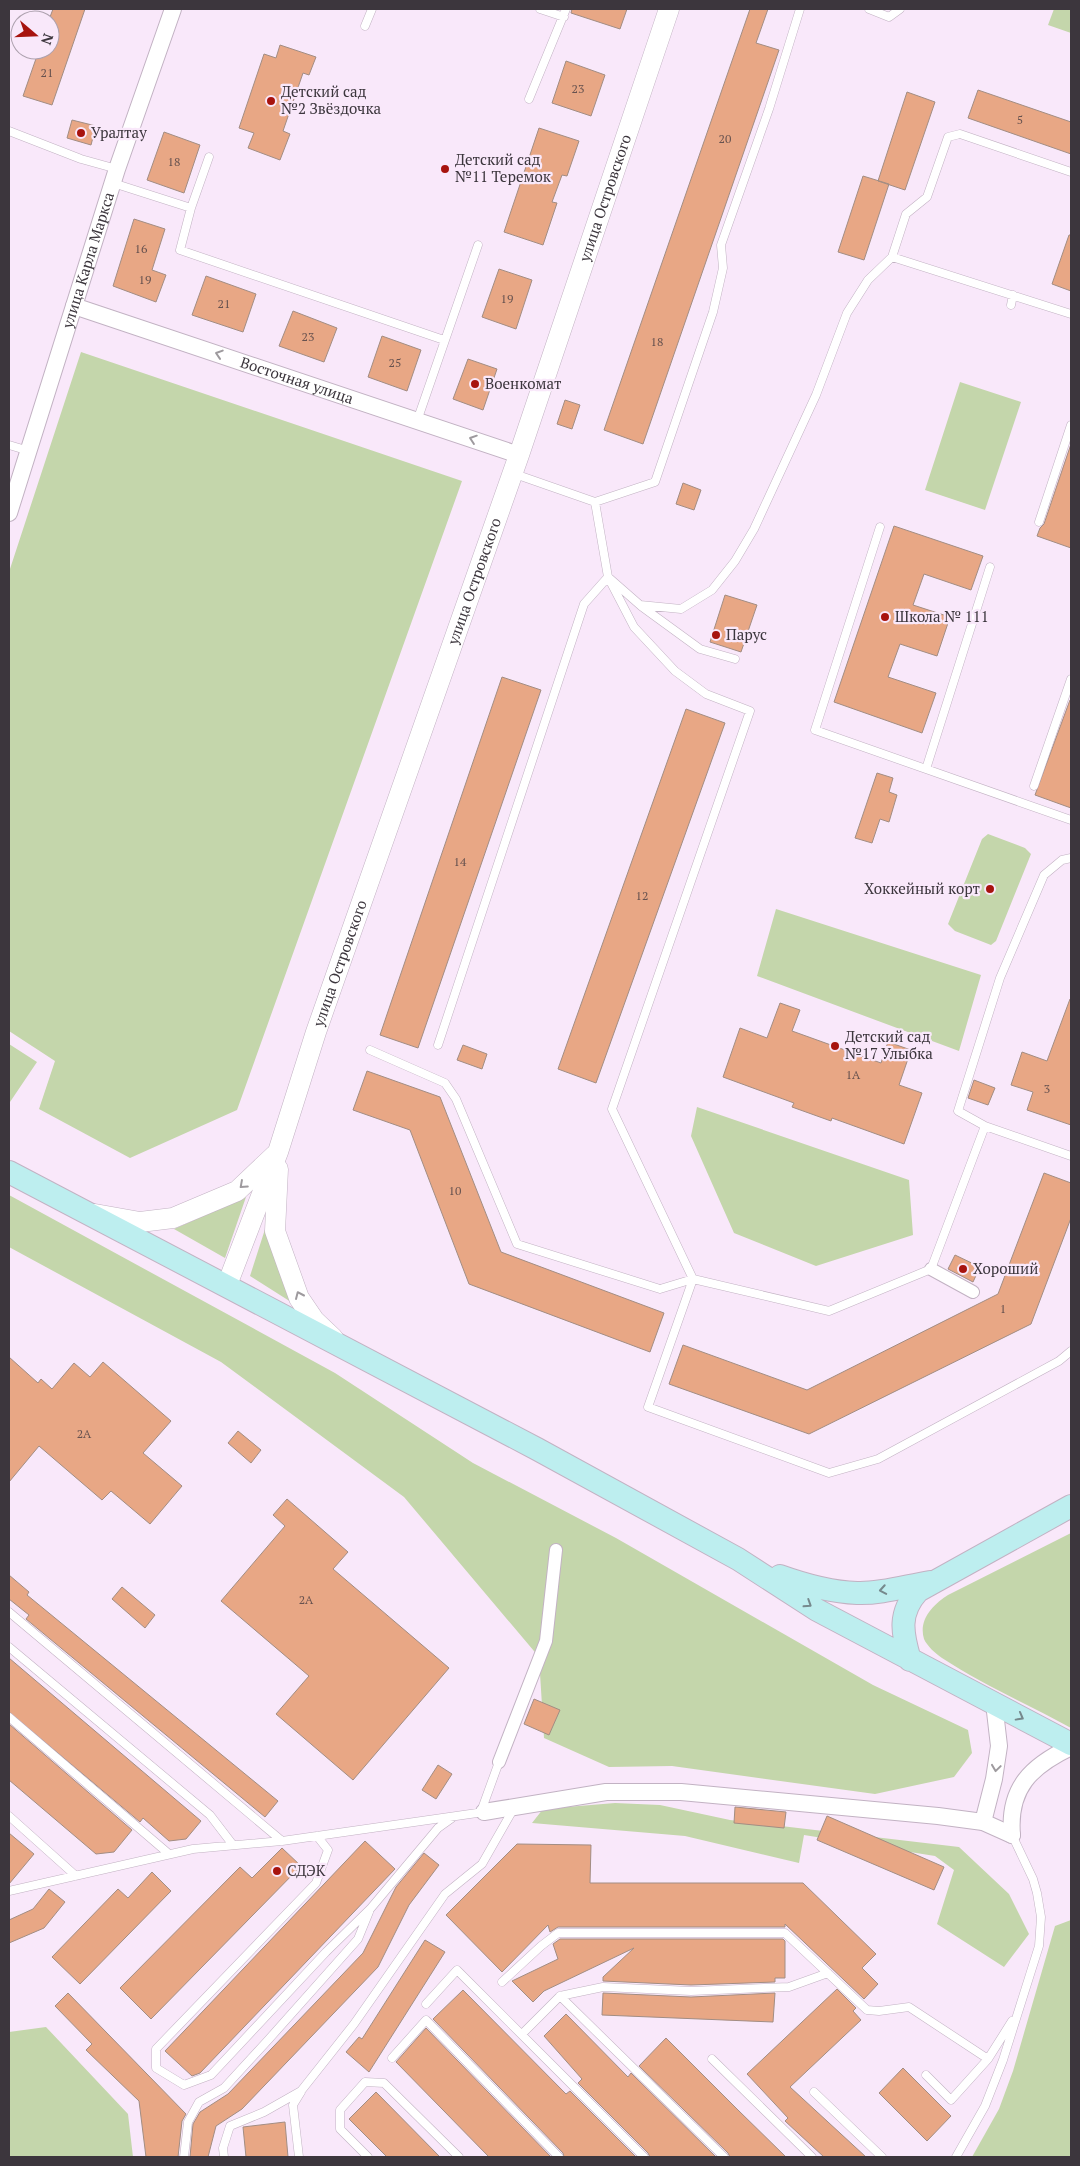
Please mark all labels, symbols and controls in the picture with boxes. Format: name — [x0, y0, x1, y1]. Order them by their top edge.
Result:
north arrow — [10, 10, 60, 60]
text: N — [37, 31, 58, 48]
house number: 21 — [41, 65, 53, 80]
place label: Детский сад №2 Звёздочка — [281, 81, 382, 118]
house number: 23 — [572, 81, 584, 96]
marker: Детский сад №2 Звёздочка — [265, 95, 277, 107]
house number: 5 — [1017, 112, 1023, 127]
place label: Уралтау — [91, 122, 147, 142]
marker: Уралтау — [75, 127, 87, 139]
house number: 20 — [719, 131, 731, 146]
street label: улица Островского — [573, 132, 635, 265]
place label: Детский сад №11 Теремок — [455, 149, 552, 186]
house number: 18 — [168, 154, 180, 169]
marker: Детский сад №11 Теремок — [439, 163, 451, 175]
street label: улица Карла Маркса — [56, 189, 118, 331]
house number: 16 — [135, 241, 148, 256]
house number: 19 — [139, 272, 151, 287]
house number: 19 — [501, 291, 513, 306]
house number: 21 — [218, 296, 230, 311]
house number: 23 — [302, 329, 314, 344]
house number: 18 — [651, 334, 663, 349]
one-way arrow — [216, 350, 224, 360]
street label: Восточная улица — [238, 351, 357, 408]
house number: 25 — [389, 355, 401, 370]
place label: Военкомат — [485, 373, 562, 393]
marker: Военкомат — [469, 378, 481, 390]
one-way arrow — [469, 435, 478, 445]
street label: улица Островского — [442, 515, 505, 648]
place label: Школа № 111 — [895, 606, 989, 626]
marker: Школа № 111 — [879, 611, 891, 623]
place label: Парус — [726, 624, 767, 644]
marker: Парус — [710, 629, 722, 641]
house number: 14 — [454, 854, 467, 869]
place label: Хоккейный корт — [864, 878, 981, 898]
marker: Хоккейный корт — [984, 883, 996, 895]
house number: 12 — [636, 888, 648, 903]
street label: улица Островского — [307, 897, 371, 1030]
place label: Детский сад №17 Улыбка — [845, 1026, 933, 1063]
marker: Детский сад №17 Улыбка — [829, 1040, 841, 1052]
house number: 1А — [846, 1067, 861, 1082]
house number: 3 — [1044, 1081, 1050, 1096]
one-way arrow — [239, 1179, 248, 1188]
house number: 10 — [449, 1183, 461, 1198]
place label: Хороший — [973, 1258, 1038, 1278]
marker: Хороший — [957, 1263, 969, 1275]
one-way arrow — [295, 1291, 305, 1300]
house number: 1 — [1000, 1301, 1006, 1316]
house number: 2А — [77, 1426, 92, 1441]
one-way arrow — [879, 1585, 888, 1595]
house number: 2А — [299, 1592, 314, 1607]
one-way arrow — [803, 1598, 812, 1608]
one-way arrow — [1015, 1711, 1024, 1721]
one-way arrow — [991, 1764, 1001, 1773]
place label: СДЭК — [287, 1860, 326, 1880]
marker: СДЭК — [271, 1865, 283, 1877]

